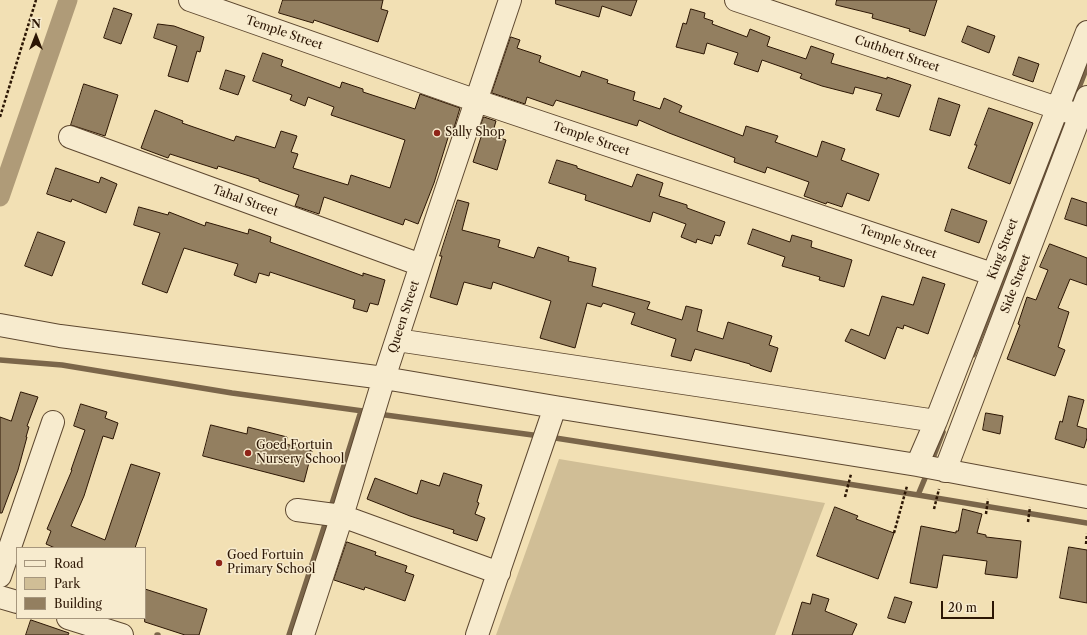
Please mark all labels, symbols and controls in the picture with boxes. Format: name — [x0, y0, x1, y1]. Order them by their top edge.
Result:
street label: Temple Street — [244, 13, 324, 53]
north arrow — [16, 16, 56, 56]
text: N — [31, 17, 41, 31]
street label: Cuthbert Street — [853, 33, 941, 75]
street label: Temple Street — [551, 119, 631, 159]
place label: Sally Shop — [445, 126, 505, 140]
marker: Sally Shop — [432, 128, 442, 138]
street label: Tahal Street — [210, 182, 280, 220]
street label: King Street — [985, 217, 1021, 281]
street label: Temple Street — [858, 222, 938, 262]
street label: Side Street — [998, 252, 1034, 316]
street label: Queen Street — [385, 279, 423, 355]
place label: Goed Fortuin Nursery School — [256, 439, 344, 467]
marker: Goed Fortuin Nursery School — [243, 448, 253, 458]
legend — [16, 547, 146, 619]
place label: Goed Fortuin Primary School — [227, 549, 315, 577]
text: Road — [54, 556, 84, 571]
marker: Goed Fortuin Primary School — [214, 558, 224, 568]
text: Park — [54, 576, 80, 591]
scale bar — [943, 593, 996, 619]
text: Building — [54, 596, 102, 611]
text: 20 m — [948, 600, 977, 615]

